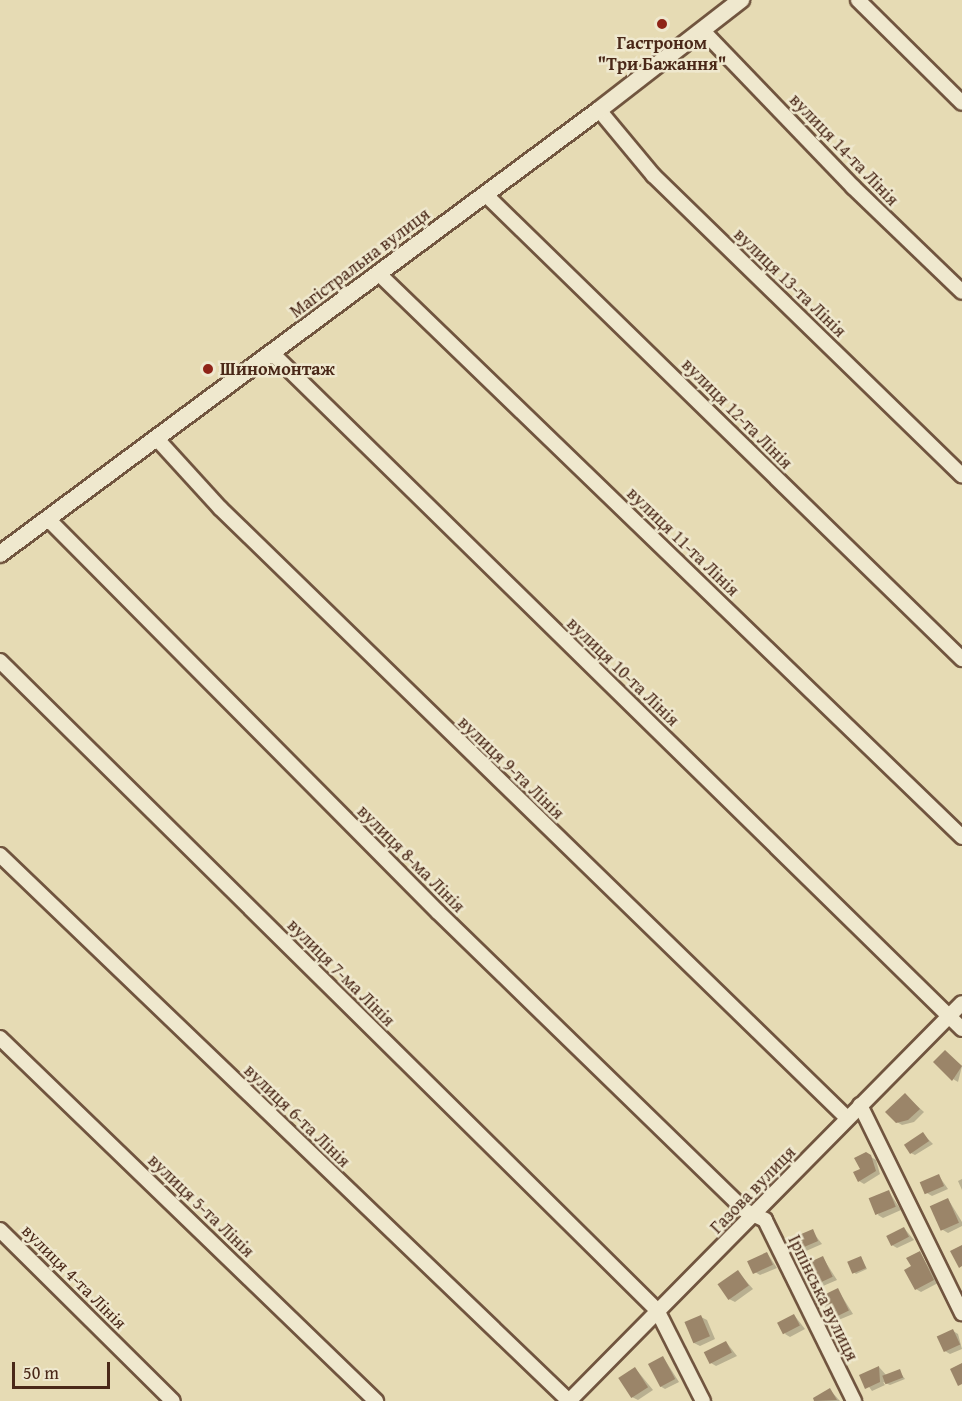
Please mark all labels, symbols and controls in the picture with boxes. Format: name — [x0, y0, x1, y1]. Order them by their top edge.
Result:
marker: Гастроном "Три Бажання" — [655, 17, 669, 31]
place label: Гастроном "Три Бажання" — [597, 33, 727, 76]
street label: вулиця 14-та Лінія — [785, 89, 903, 211]
street label: Магістральна вулиця — [286, 203, 434, 323]
street label: вулиця 13-та Лінія — [729, 224, 851, 342]
street label: вулиця 12-та Лінія — [677, 354, 797, 474]
place label: Шиномонтаж — [220, 358, 335, 380]
marker: Шиномонтаж — [201, 362, 215, 376]
street label: вулиця 11-та Лінія — [622, 483, 744, 601]
street label: вулиця 10-та Лінія — [562, 613, 684, 731]
street label: вулиця 9-та Лінія — [453, 712, 569, 824]
street label: вулиця 8-ма Лінія — [353, 801, 469, 917]
street label: вулиця 7-ма Лінія — [283, 915, 399, 1031]
street label: вулиця 6-та Лінія — [239, 1060, 355, 1172]
street label: Газова вулиця — [706, 1142, 800, 1238]
street label: вулиця 5-та Лінія — [143, 1150, 259, 1262]
street label: вулиця 4-та Лінія — [17, 1220, 131, 1334]
street label: Ірпінська вулиця — [783, 1232, 863, 1364]
scale bar — [15, 1350, 112, 1388]
text: 50 m — [23, 1359, 59, 1386]

